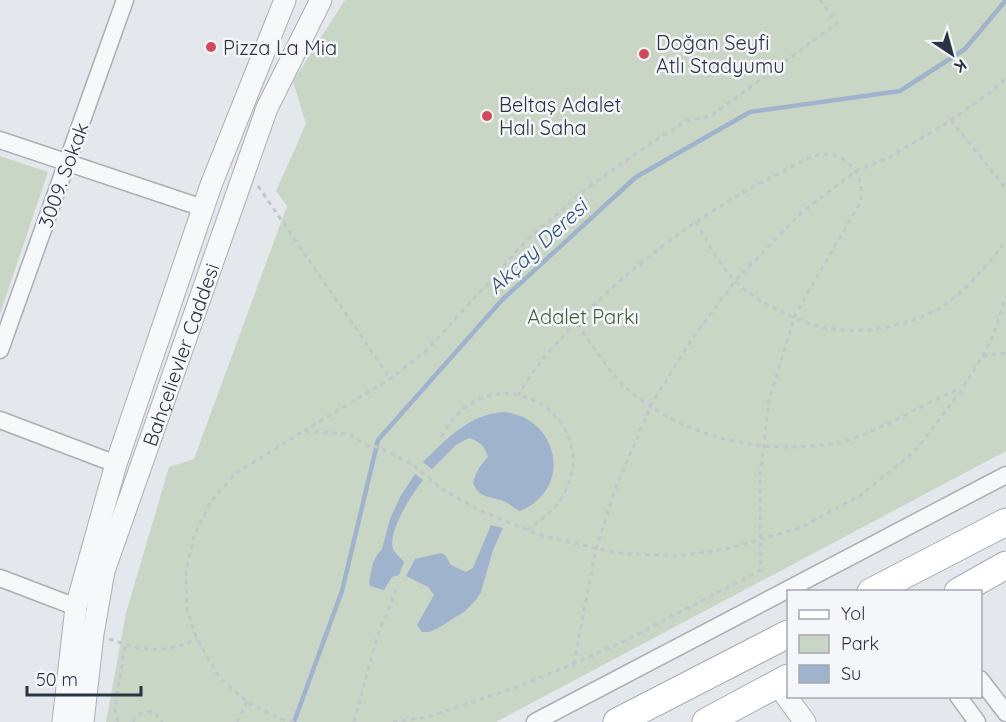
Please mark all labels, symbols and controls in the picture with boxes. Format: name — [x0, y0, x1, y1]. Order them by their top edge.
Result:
north arrow — [922, 24, 982, 84]
place label: Doğan Seyfi Atlı Stadyumu — [656, 30, 785, 78]
place label: Pizza La Mia — [223, 35, 337, 60]
marker: Pizza La Mia — [204, 40, 218, 54]
marker: Doğan Seyfi Atlı Stadyumu — [637, 47, 651, 61]
text: K — [951, 55, 971, 77]
place label: Beltaş Adalet Halı Saha — [499, 92, 621, 140]
marker: Beltaş Adalet Halı Saha — [480, 109, 494, 123]
street label: 3009. Sokak — [32, 119, 94, 231]
water label: Akçay Deresi — [482, 191, 594, 299]
street label: Bahçelievler Caddesi — [136, 260, 224, 449]
park label: Adalet Parkı — [527, 304, 639, 329]
legend — [787, 590, 982, 698]
text: Yol — [841, 602, 865, 625]
text: Park — [841, 632, 879, 655]
scale bar — [27, 659, 141, 697]
text: Su — [841, 662, 861, 685]
text: 50 m — [36, 668, 78, 691]

